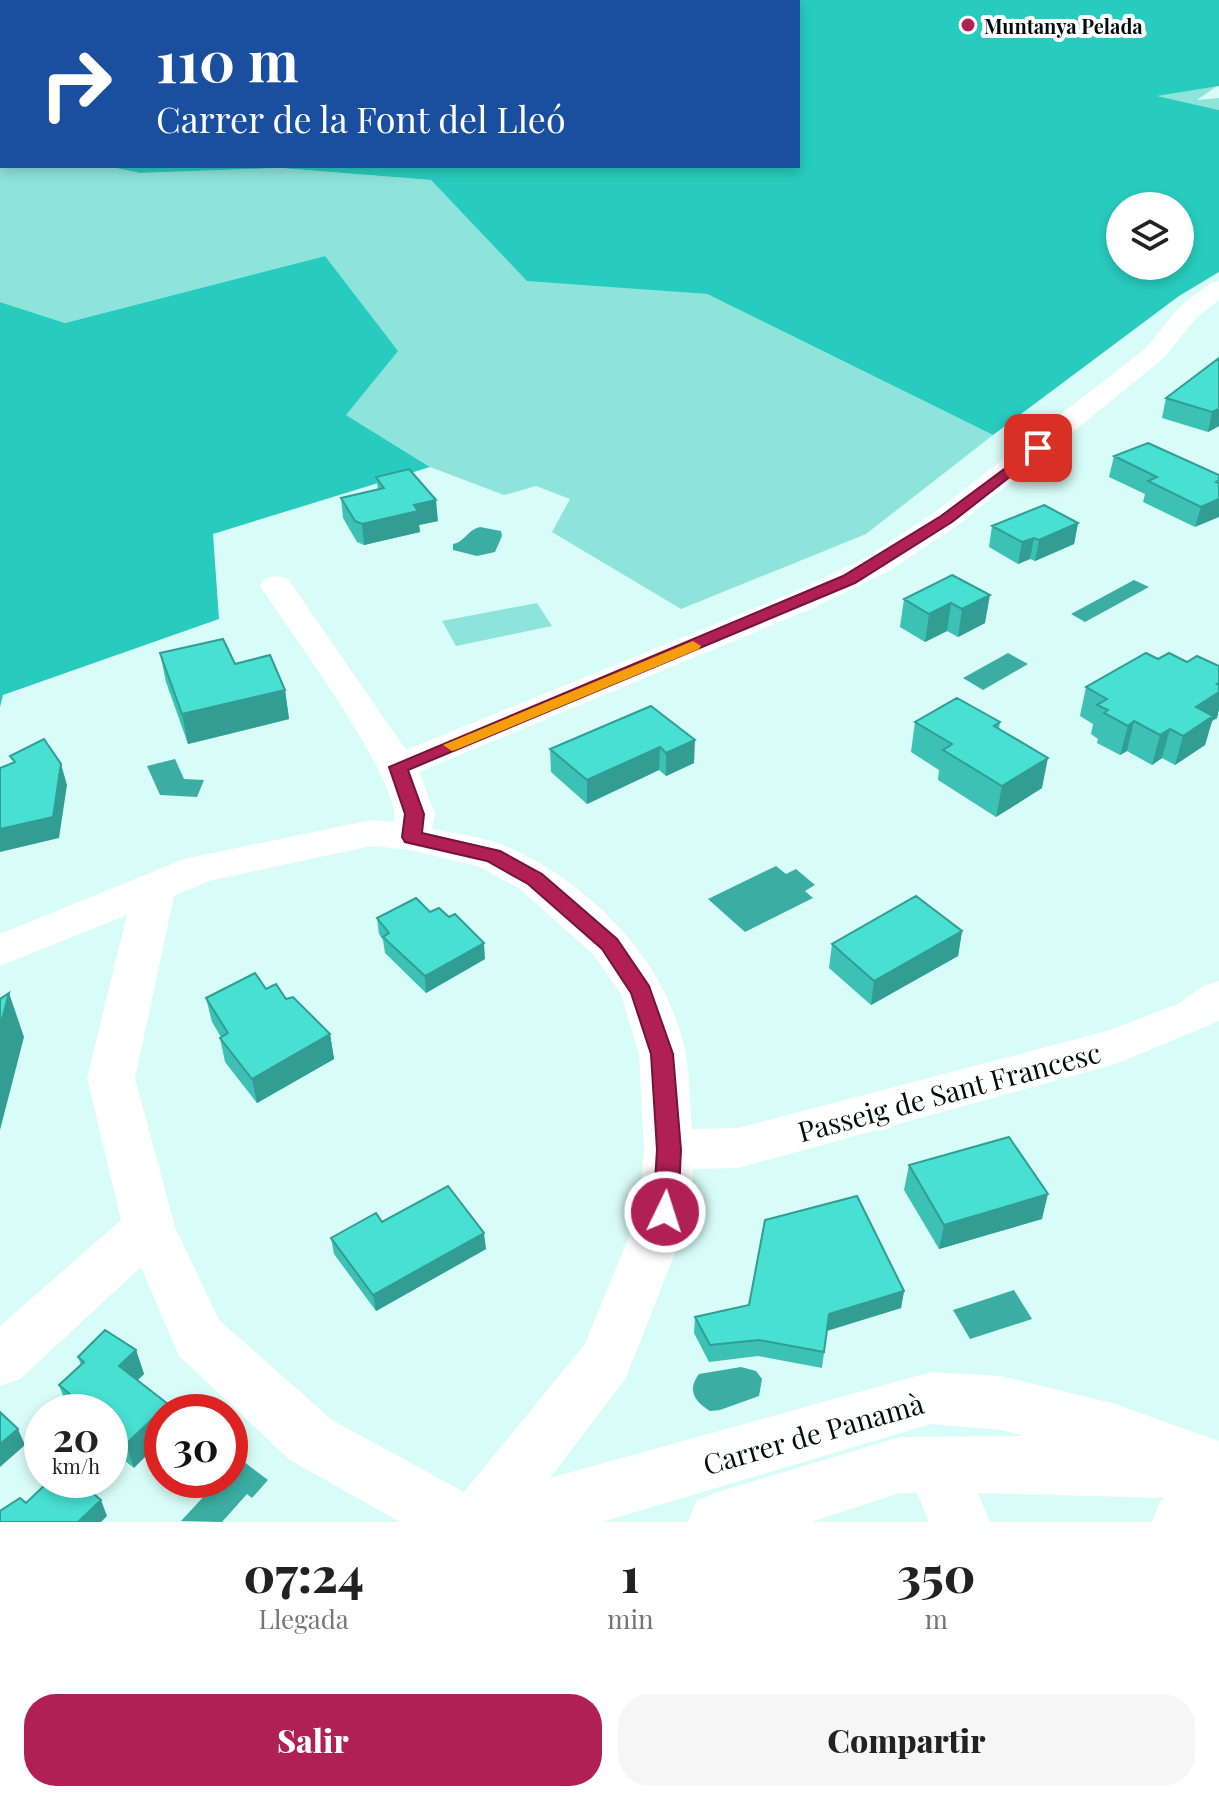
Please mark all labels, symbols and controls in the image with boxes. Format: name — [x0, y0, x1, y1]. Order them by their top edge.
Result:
place label: Muntanya Pelada — [984, 12, 1143, 39]
marker: Muntanya Pelada — [959, 16, 977, 34]
text: 110 m — [156, 22, 299, 97]
icon: right — [24, 32, 128, 136]
text: Carrer de la Font del Lleó — [156, 94, 566, 142]
map controls — [1106, 192, 1194, 280]
button: layers — [1106, 192, 1194, 280]
pin — [1004, 414, 1072, 482]
icon: arrive — [1016, 426, 1060, 470]
street label: Passeig de Sant Francesc — [794, 1033, 1104, 1149]
position arrow — [623, 1170, 707, 1254]
street label: Carrer de Panamà — [699, 1384, 928, 1482]
speed limit sign: 30 — [144, 1394, 248, 1498]
text: 20 — [53, 1409, 99, 1462]
text: km/h — [52, 1452, 100, 1479]
text: 07:24 — [243, 1541, 364, 1605]
text: 1 — [621, 1541, 640, 1605]
text: 350 — [897, 1541, 975, 1605]
text: Llegada — [259, 1601, 349, 1636]
text: min — [607, 1601, 654, 1636]
text: m — [925, 1601, 948, 1636]
button: Salir — [24, 1694, 602, 1786]
button: Compartir — [618, 1694, 1195, 1786]

